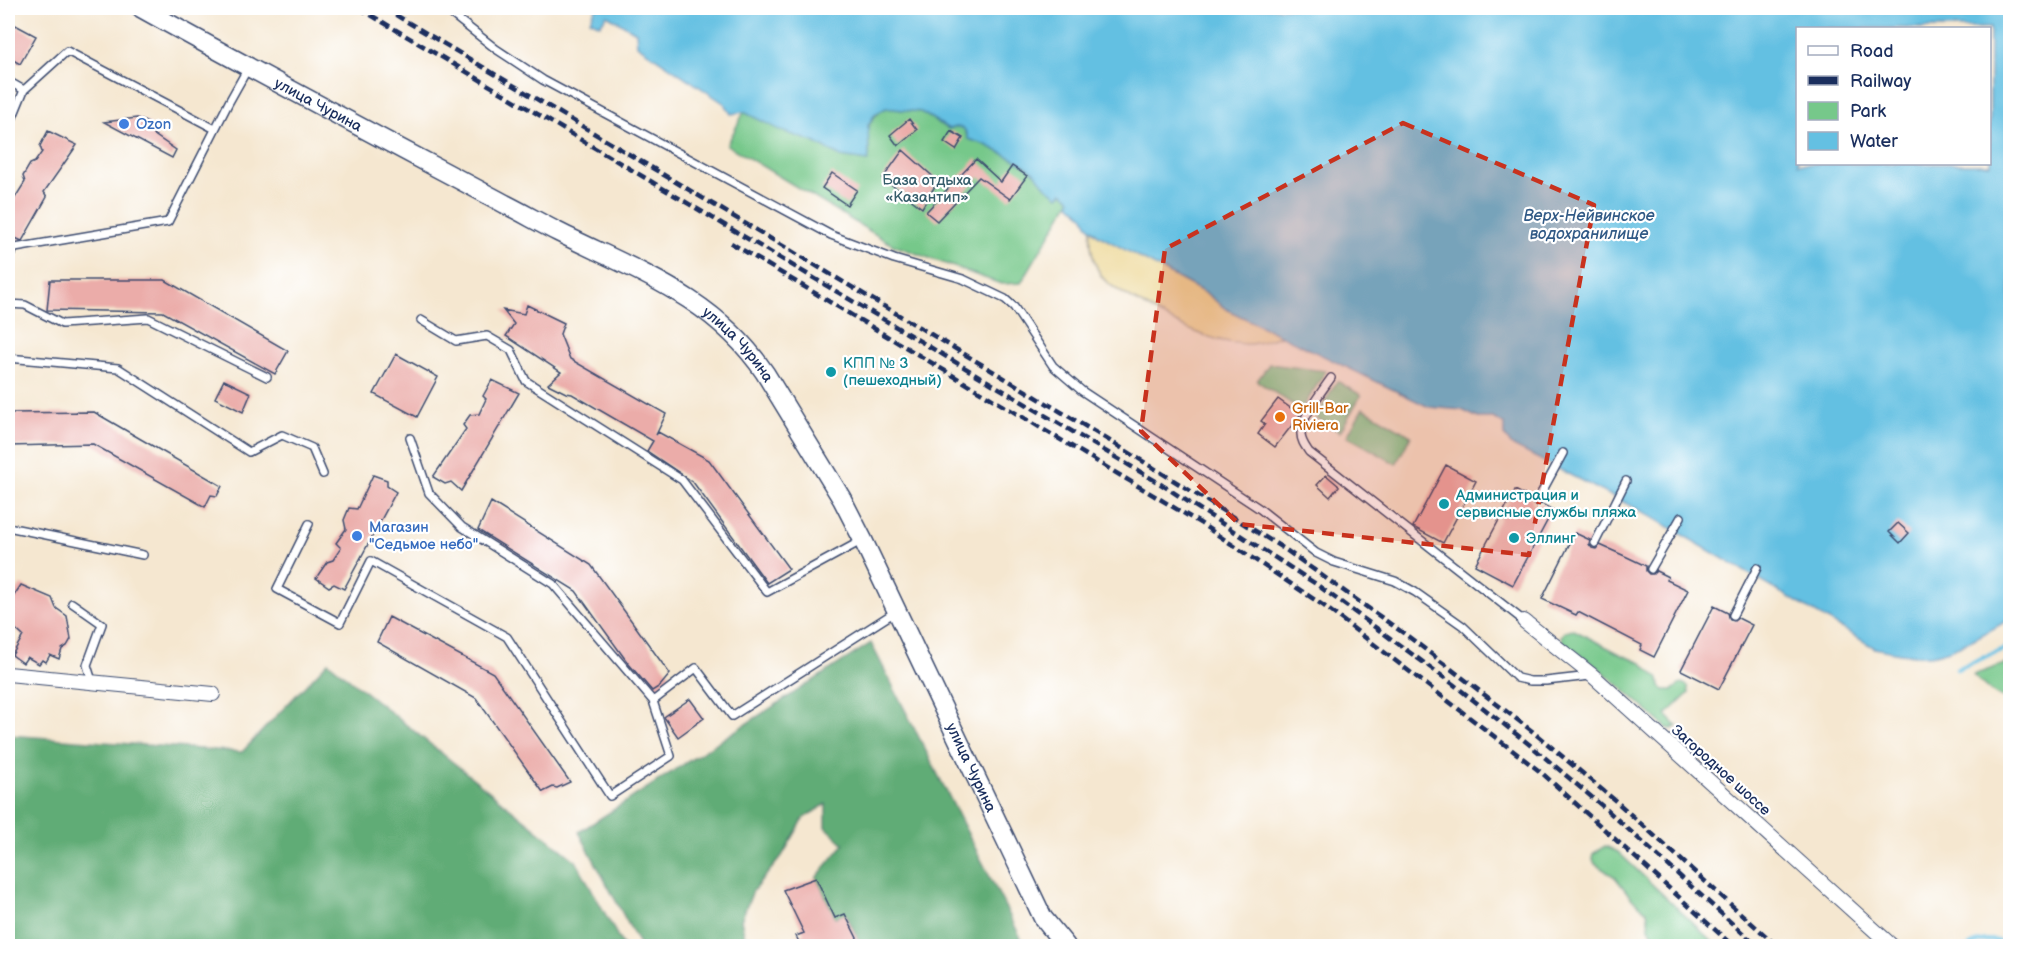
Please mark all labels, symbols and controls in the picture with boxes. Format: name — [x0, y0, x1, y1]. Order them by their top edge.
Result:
legend — [1796, 27, 1991, 165]
text: Road — [1850, 41, 1894, 62]
text: Railway — [1850, 71, 1912, 92]
street label: улица Чурина — [271, 74, 365, 136]
text: Park — [1850, 101, 1886, 122]
place label: Ozon — [136, 115, 171, 134]
marker: Ozon — [117, 117, 131, 131]
text: Water — [1850, 131, 1898, 152]
park label: База отдыха «Казантип» — [882, 171, 972, 207]
water label: Верх-Нейвинское водохранилище — [1523, 207, 1655, 244]
street label: улица Чурина — [698, 303, 777, 386]
place label: КПП № 3 (пешеходный) — [843, 354, 942, 390]
marker: КПП № 3 (пешеходный) — [824, 365, 838, 379]
place label: Grill-Bar Riviera — [1292, 399, 1349, 435]
marker: Grill-Bar Riviera — [1273, 410, 1287, 424]
place label: Администрация и сервисные службы пляжа — [1455, 486, 1636, 522]
marker: Администрация и сервисные службы пляжа — [1437, 497, 1451, 511]
place label: Магазин "Седьмое небо" — [369, 518, 478, 554]
marker: Магазин "Седьмое небо" — [350, 529, 364, 543]
place label: Эллинг — [1526, 529, 1576, 548]
marker: Эллинг — [1507, 531, 1521, 545]
street label: улица Чурина — [942, 720, 1000, 816]
street label: Загородное шоссе — [1667, 721, 1774, 820]

